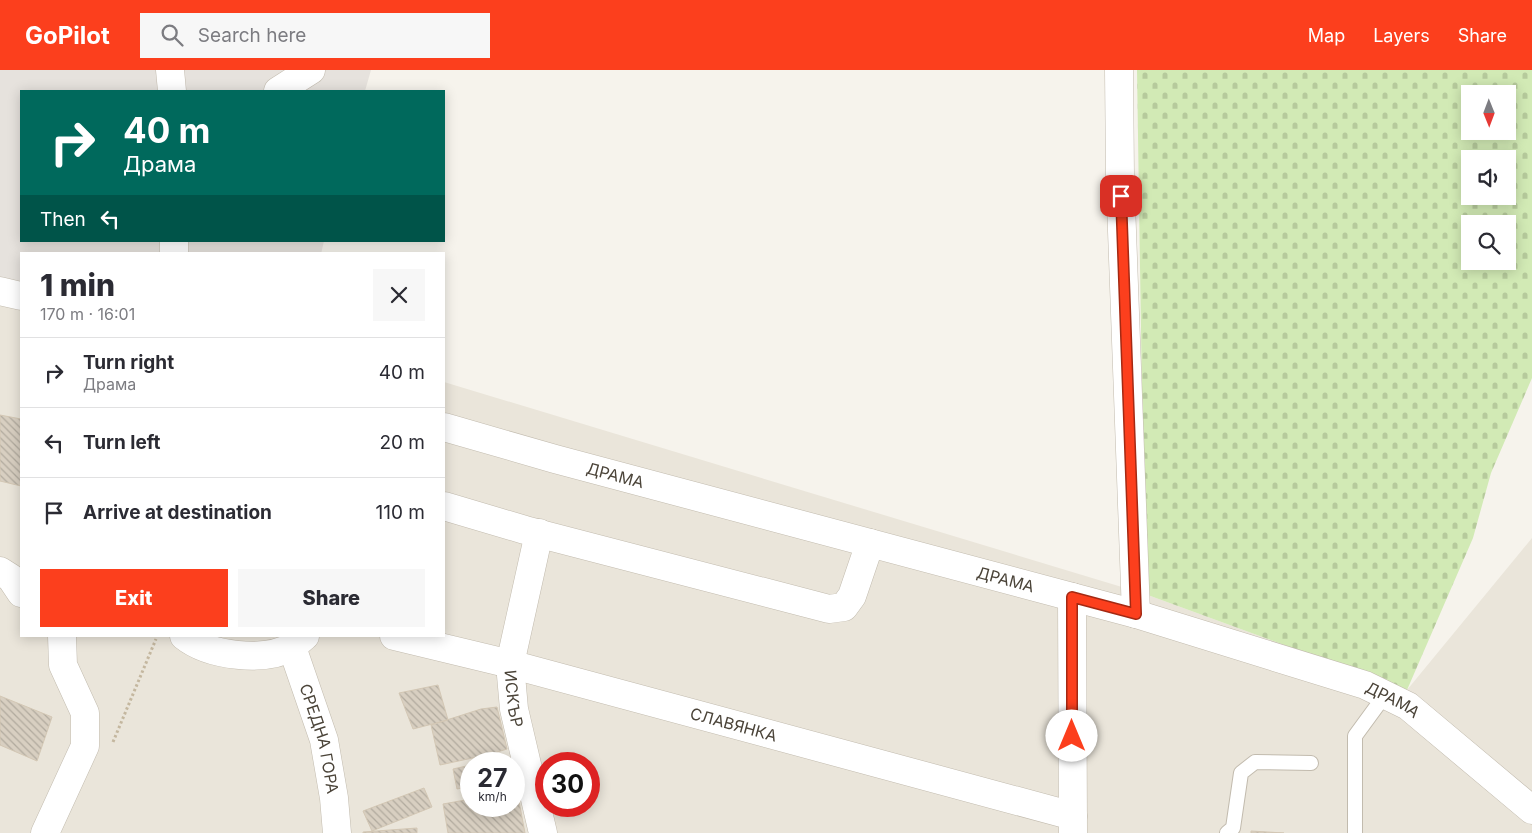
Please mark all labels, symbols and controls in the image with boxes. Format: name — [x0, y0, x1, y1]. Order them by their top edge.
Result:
search box — [140, 13, 490, 58]
text: GoPilot — [25, 21, 110, 50]
icon: search — [158, 21, 186, 49]
text: Search here — [198, 24, 306, 47]
text: Map — [1308, 25, 1345, 46]
text: Layers — [1373, 25, 1430, 46]
text: Share — [1458, 25, 1507, 46]
north arrow — [1461, 85, 1516, 140]
map controls — [1461, 85, 1516, 270]
text: 40 m — [123, 109, 211, 151]
icon: right — [40, 110, 105, 175]
button: sound — [1461, 150, 1516, 205]
text: Драма — [123, 151, 196, 177]
pin — [1100, 175, 1142, 217]
icon: arrive — [1107, 182, 1135, 210]
icon: left — [96, 205, 124, 233]
text: Then — [40, 208, 86, 231]
button: search — [1461, 215, 1516, 270]
text: 1 min — [40, 267, 115, 303]
button: close — [373, 269, 425, 321]
text: 170 m · 16:01 — [40, 304, 135, 324]
text: Turn right — [83, 351, 174, 374]
icon: right — [40, 359, 68, 387]
text: 40 m — [379, 361, 425, 384]
text: Драма — [83, 374, 136, 394]
icon: left — [40, 429, 68, 457]
text: Turn left — [83, 431, 161, 454]
text: 20 m — [379, 431, 425, 454]
street label: ДРАМА — [584, 458, 646, 492]
icon: arrive — [40, 499, 68, 527]
text: Arrive at destination — [83, 501, 272, 524]
text: 110 m — [376, 501, 425, 524]
street label: ДРАМА — [975, 562, 1037, 596]
button: Exit — [40, 569, 228, 627]
button: Share — [238, 569, 425, 627]
street label: ИСКЪР — [501, 669, 528, 729]
street label: ДРАМА — [1362, 677, 1424, 722]
street label: СРЕДНА ГОРА — [295, 681, 343, 795]
street label: СЛАВЯНКА — [688, 703, 779, 746]
position arrow — [1045, 709, 1097, 761]
speed limit sign: 30 — [535, 752, 600, 817]
text: 27 — [477, 763, 508, 793]
text: km/h — [478, 789, 507, 804]

